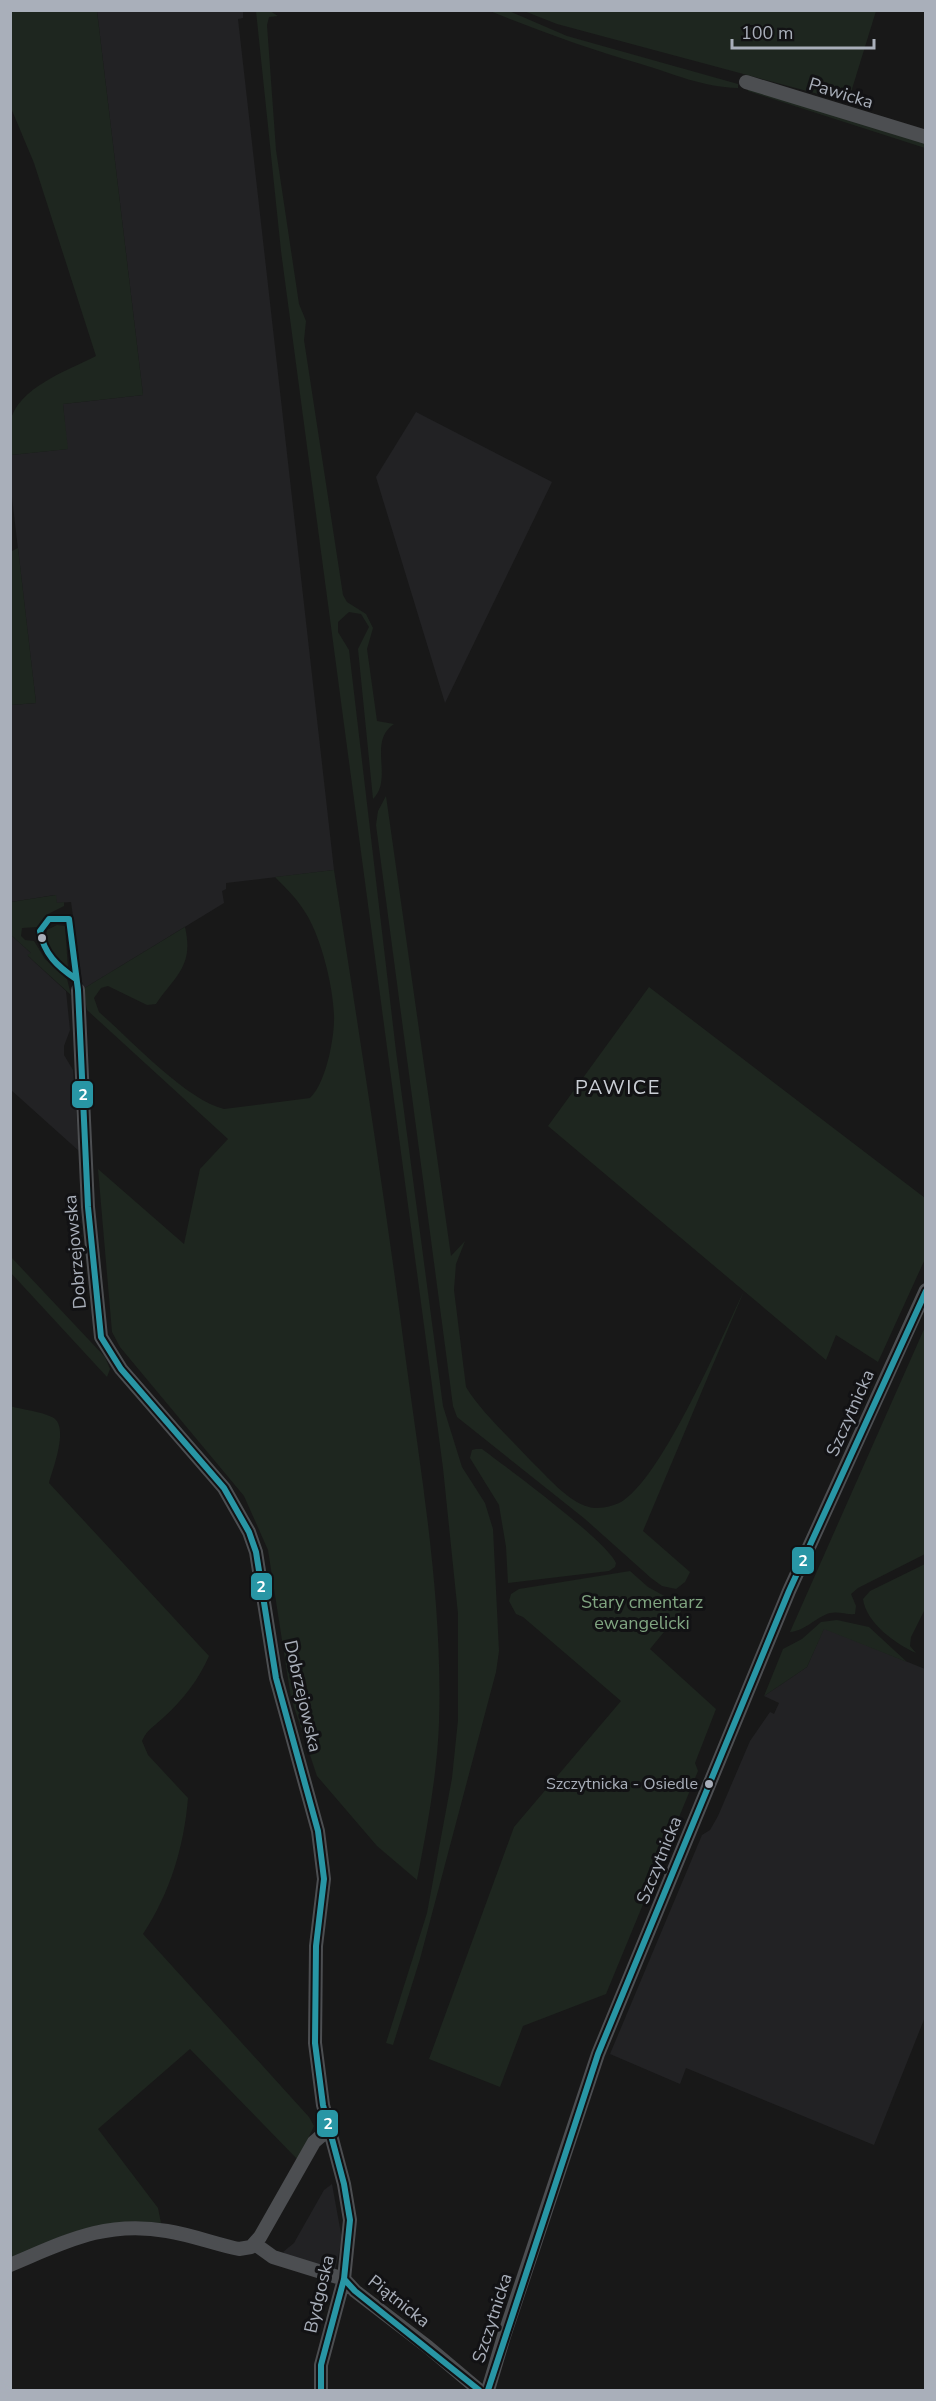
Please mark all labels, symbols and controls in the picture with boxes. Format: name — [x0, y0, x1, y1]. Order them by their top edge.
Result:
scale bar — [732, 12, 874, 50]
text: 100 m — [741, 21, 793, 45]
street label: Pawicka — [806, 72, 876, 114]
unlabelled marker — [36, 932, 48, 944]
district label: PAWICE — [575, 1074, 661, 1101]
line badge: 2 — [71, 1080, 94, 1109]
text: 2 — [78, 1084, 88, 1106]
street label: Dobrzejowska — [58, 1194, 92, 1310]
street label: Szczytnicka — [820, 1366, 880, 1460]
line badge: 2 — [791, 1546, 815, 1575]
text: 2 — [798, 1550, 808, 1572]
line badge: 2 — [250, 1572, 273, 1601]
text: 2 — [256, 1576, 266, 1598]
park label: Stary cmentarz ewangelicki — [581, 1590, 703, 1635]
street label: Dobrzejowska — [278, 1638, 328, 1754]
place label: Szczytnicka - Osiedle — [546, 1773, 698, 1795]
marker: Szczytnicka - Osiedle — [703, 1778, 715, 1790]
street label: Szczytnicka — [631, 1813, 687, 1907]
line badge: 2 — [316, 2109, 339, 2138]
text: 2 — [323, 2113, 333, 2135]
street label: Bydgoska — [298, 2253, 340, 2335]
street label: Piątnicka — [363, 2269, 435, 2333]
street label: Szczytnicka — [466, 2270, 518, 2366]

